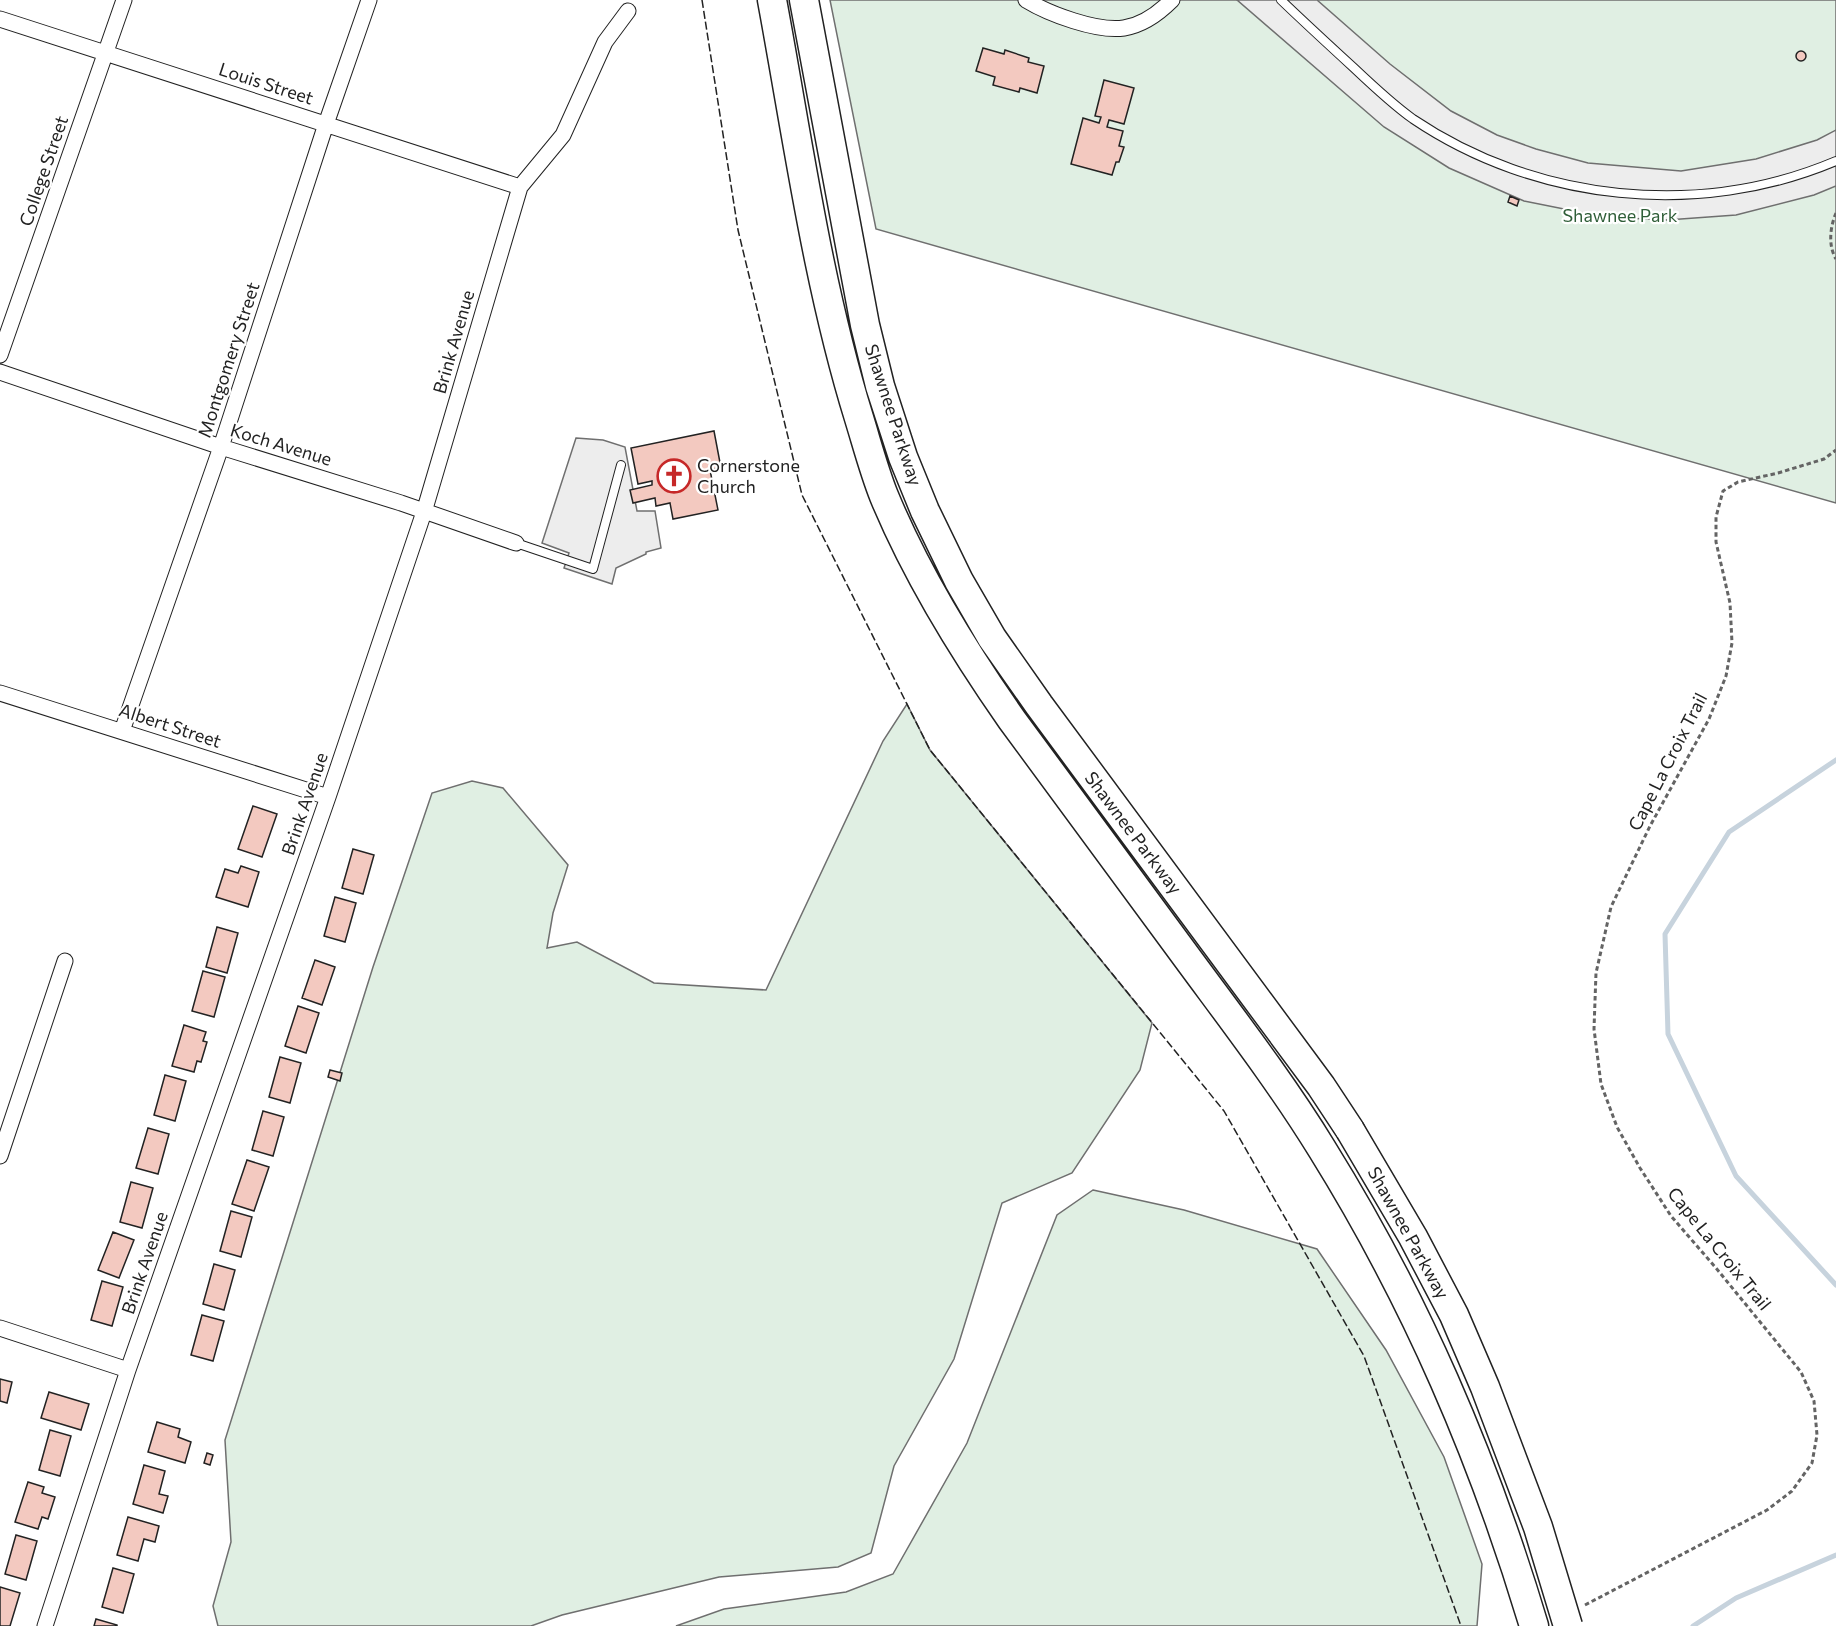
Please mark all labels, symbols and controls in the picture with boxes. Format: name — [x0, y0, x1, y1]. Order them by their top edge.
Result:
street label: Louis Street — [216, 57, 316, 109]
street label: College Street — [14, 113, 72, 229]
park label: Shawnee Park — [1563, 204, 1678, 226]
street label: Montgomery Street — [193, 279, 264, 440]
street label: Brink Avenue — [428, 287, 478, 396]
street label: Shawnee Parkway — [861, 341, 927, 488]
street label: Koch Avenue — [228, 418, 335, 470]
place label: Cornerstone Church — [697, 454, 800, 497]
church icon: Cornerstone Church — [656, 458, 692, 494]
street label: Cape La Croix Trail — [1623, 689, 1711, 834]
street label: Albert Street — [116, 698, 224, 752]
street label: Brink Avenue — [276, 750, 332, 858]
street label: Shawnee Parkway — [1081, 767, 1187, 898]
street label: Shawnee Parkway — [1363, 1163, 1454, 1302]
street label: Cape La Croix Trail — [1663, 1182, 1776, 1314]
street label: Brink Avenue — [116, 1209, 172, 1317]

